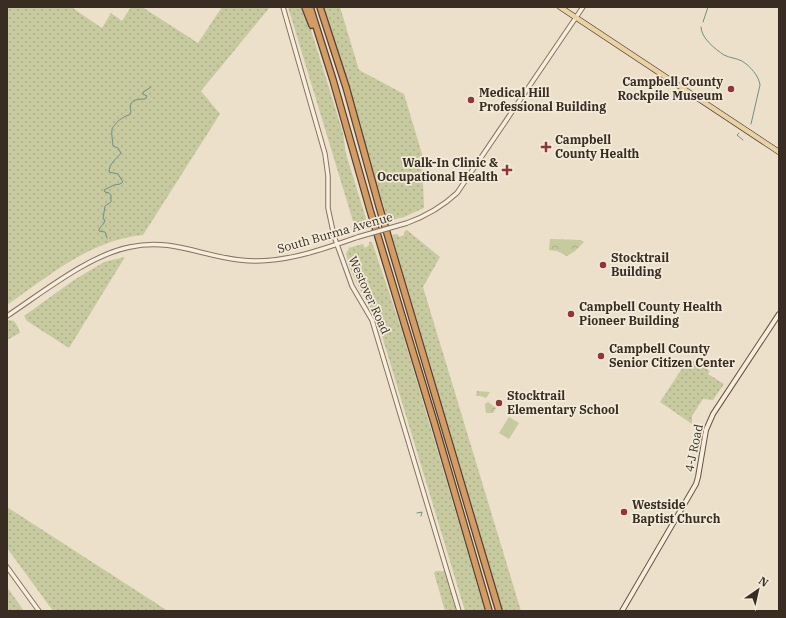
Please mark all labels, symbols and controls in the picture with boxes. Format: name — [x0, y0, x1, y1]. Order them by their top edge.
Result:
place label: Campbell County Rockpile Museum — [618, 74, 723, 103]
marker: Campbell County Rockpile Museum — [726, 84, 736, 94]
place label: Medical Hill Professional Building — [479, 85, 606, 114]
marker: Medical Hill Professional Building — [466, 95, 476, 105]
place label: Campbell County Health — [555, 132, 640, 161]
marker: Campbell County Health — [540, 141, 552, 153]
place label: Walk-In Clinic & Occupational Health — [377, 155, 498, 184]
marker: Walk-In Clinic & Occupational Health — [501, 164, 513, 176]
street label: South Burma Avenue — [275, 209, 394, 256]
place label: Stocktrail Building — [611, 250, 669, 279]
street label: Westover Road — [346, 254, 393, 336]
marker: Stocktrail Building — [598, 260, 608, 270]
place label: Campbell County Health Pioneer Building — [579, 299, 723, 328]
marker: Campbell County Health Pioneer Building — [566, 309, 576, 319]
place label: Campbell County Senior Citizen Center — [609, 341, 735, 370]
marker: Campbell County Senior Citizen Center — [596, 351, 606, 361]
place label: Stocktrail Elementary School — [507, 388, 619, 417]
marker: Stocktrail Elementary School — [494, 398, 504, 408]
street label: 4-J Road — [681, 423, 706, 473]
place label: Westside Baptist Church — [632, 497, 721, 526]
marker: Westside Baptist Church — [619, 507, 629, 517]
north arrow — [738, 570, 778, 610]
text: N — [756, 573, 771, 590]

